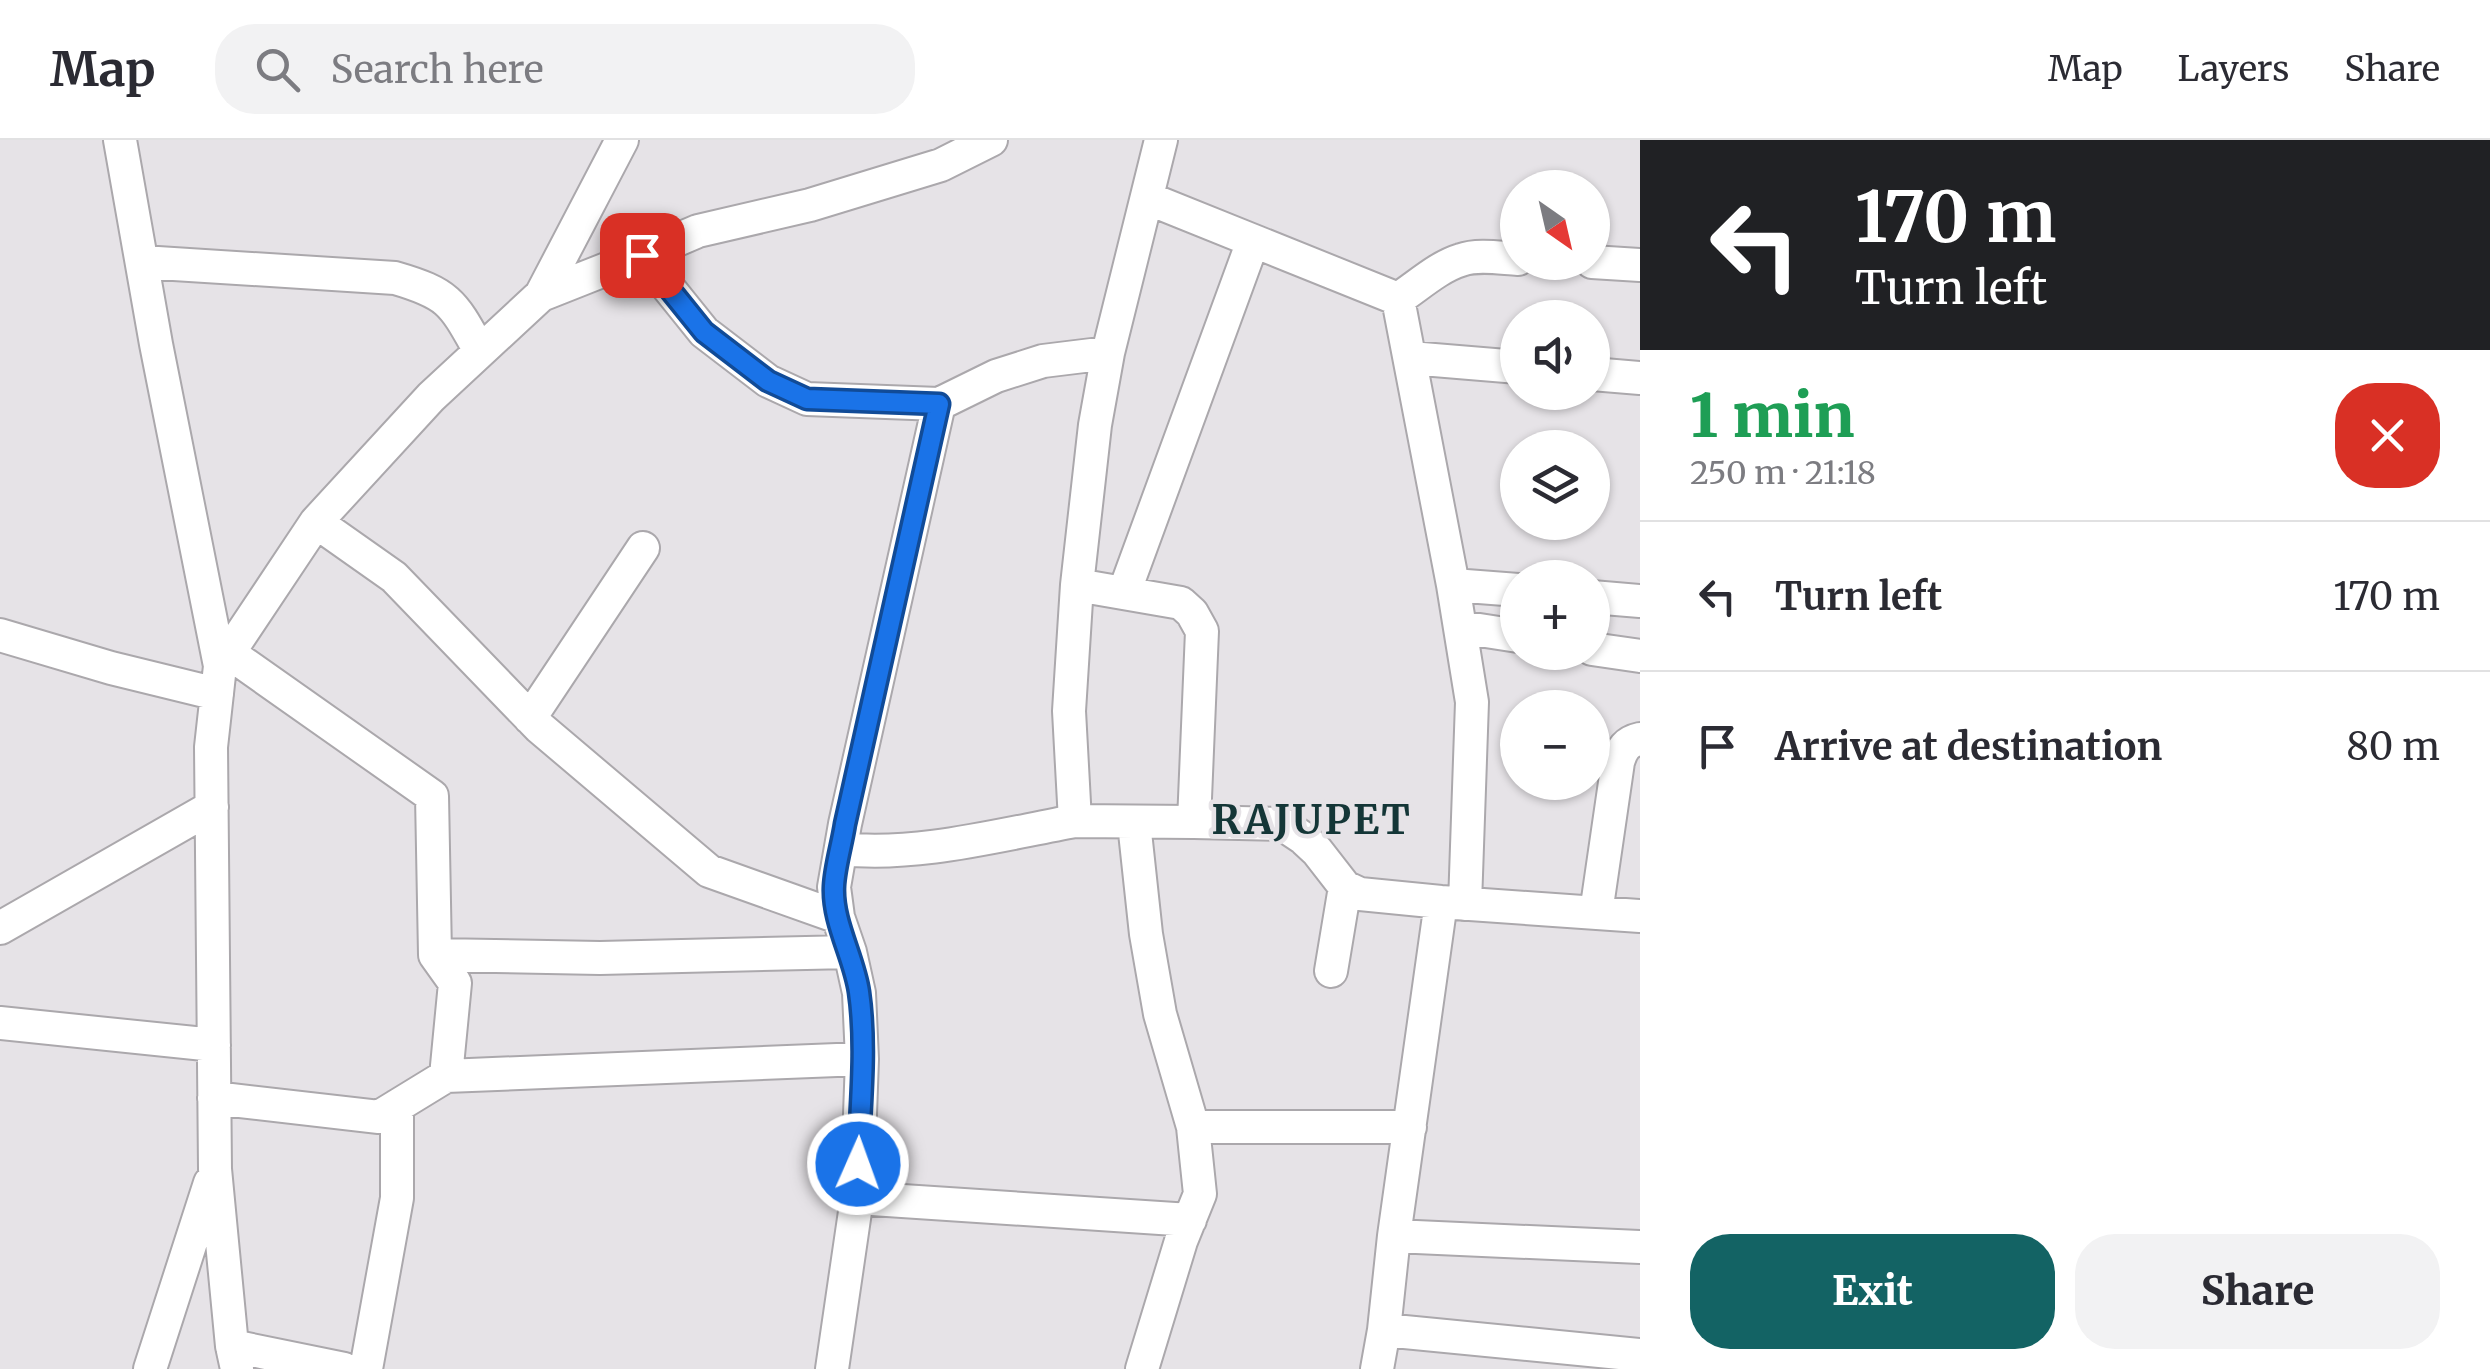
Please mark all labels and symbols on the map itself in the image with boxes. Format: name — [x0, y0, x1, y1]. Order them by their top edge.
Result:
north arrow — [1500, 170, 1610, 280]
pin — [600, 213, 685, 298]
district label: RAJUPET — [1212, 795, 1412, 845]
position arrow — [806, 1112, 910, 1216]

